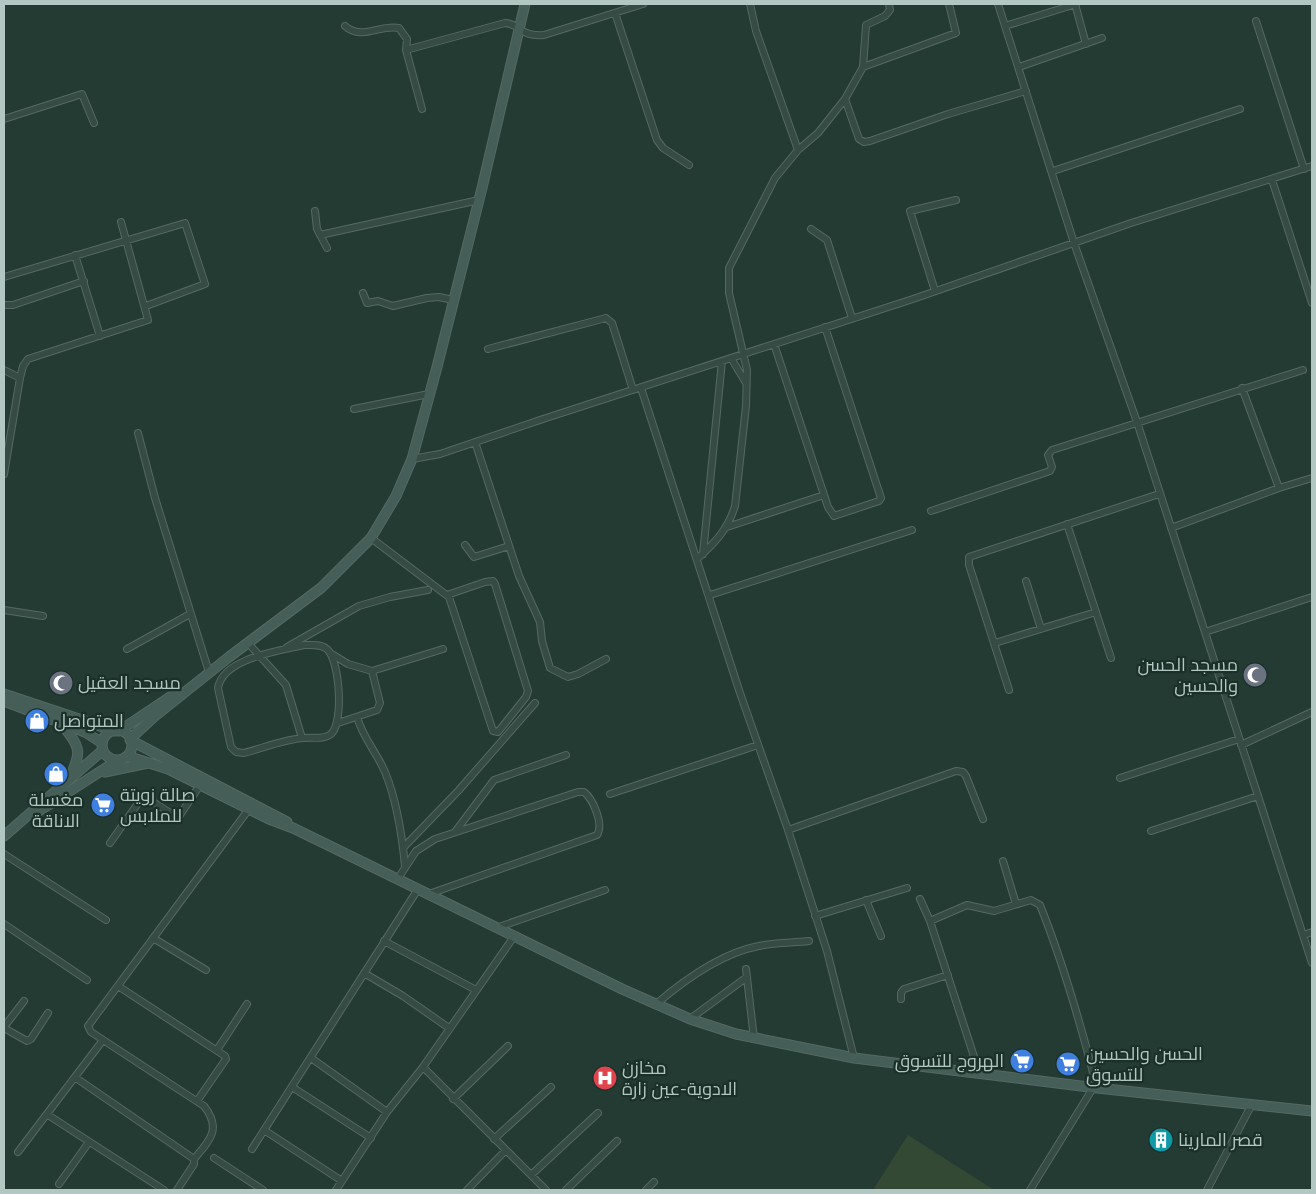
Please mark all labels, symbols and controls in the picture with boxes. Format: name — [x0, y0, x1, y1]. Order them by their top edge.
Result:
place label: مسجد الحسن والحسين — [1137, 654, 1238, 697]
mosque icon: مسجد الحسن والحسين — [1242, 662, 1268, 688]
mosque icon: مسجد العقيل — [48, 670, 74, 696]
place label: مسجد العقيل — [78, 672, 181, 694]
shop icon: المتواصل — [24, 708, 50, 734]
place label: المتواصل — [54, 710, 124, 732]
shop icon: مغسلة الاناقة — [43, 761, 69, 787]
place label: صالة زويتة للملابس — [120, 784, 195, 827]
place label: مغسلة الاناقة — [29, 789, 83, 832]
supermarket icon: صالة زويتة للملابس — [90, 792, 116, 818]
place label: الحسن والحسين للتسوق — [1086, 1043, 1203, 1087]
supermarket icon: الهروج للتسوق — [1009, 1048, 1035, 1074]
place label: الهروج للتسوق — [895, 1050, 1004, 1073]
supermarket icon: الحسن والحسين للتسوق — [1055, 1051, 1081, 1077]
place label: مخازن الادوية-عين زارة — [622, 1057, 737, 1100]
hospital icon: مخازن الادوية-عين زارة — [592, 1065, 618, 1091]
building icon: قصر المارينا — [1148, 1127, 1174, 1153]
place label: قصر المارينا — [1178, 1129, 1263, 1151]

